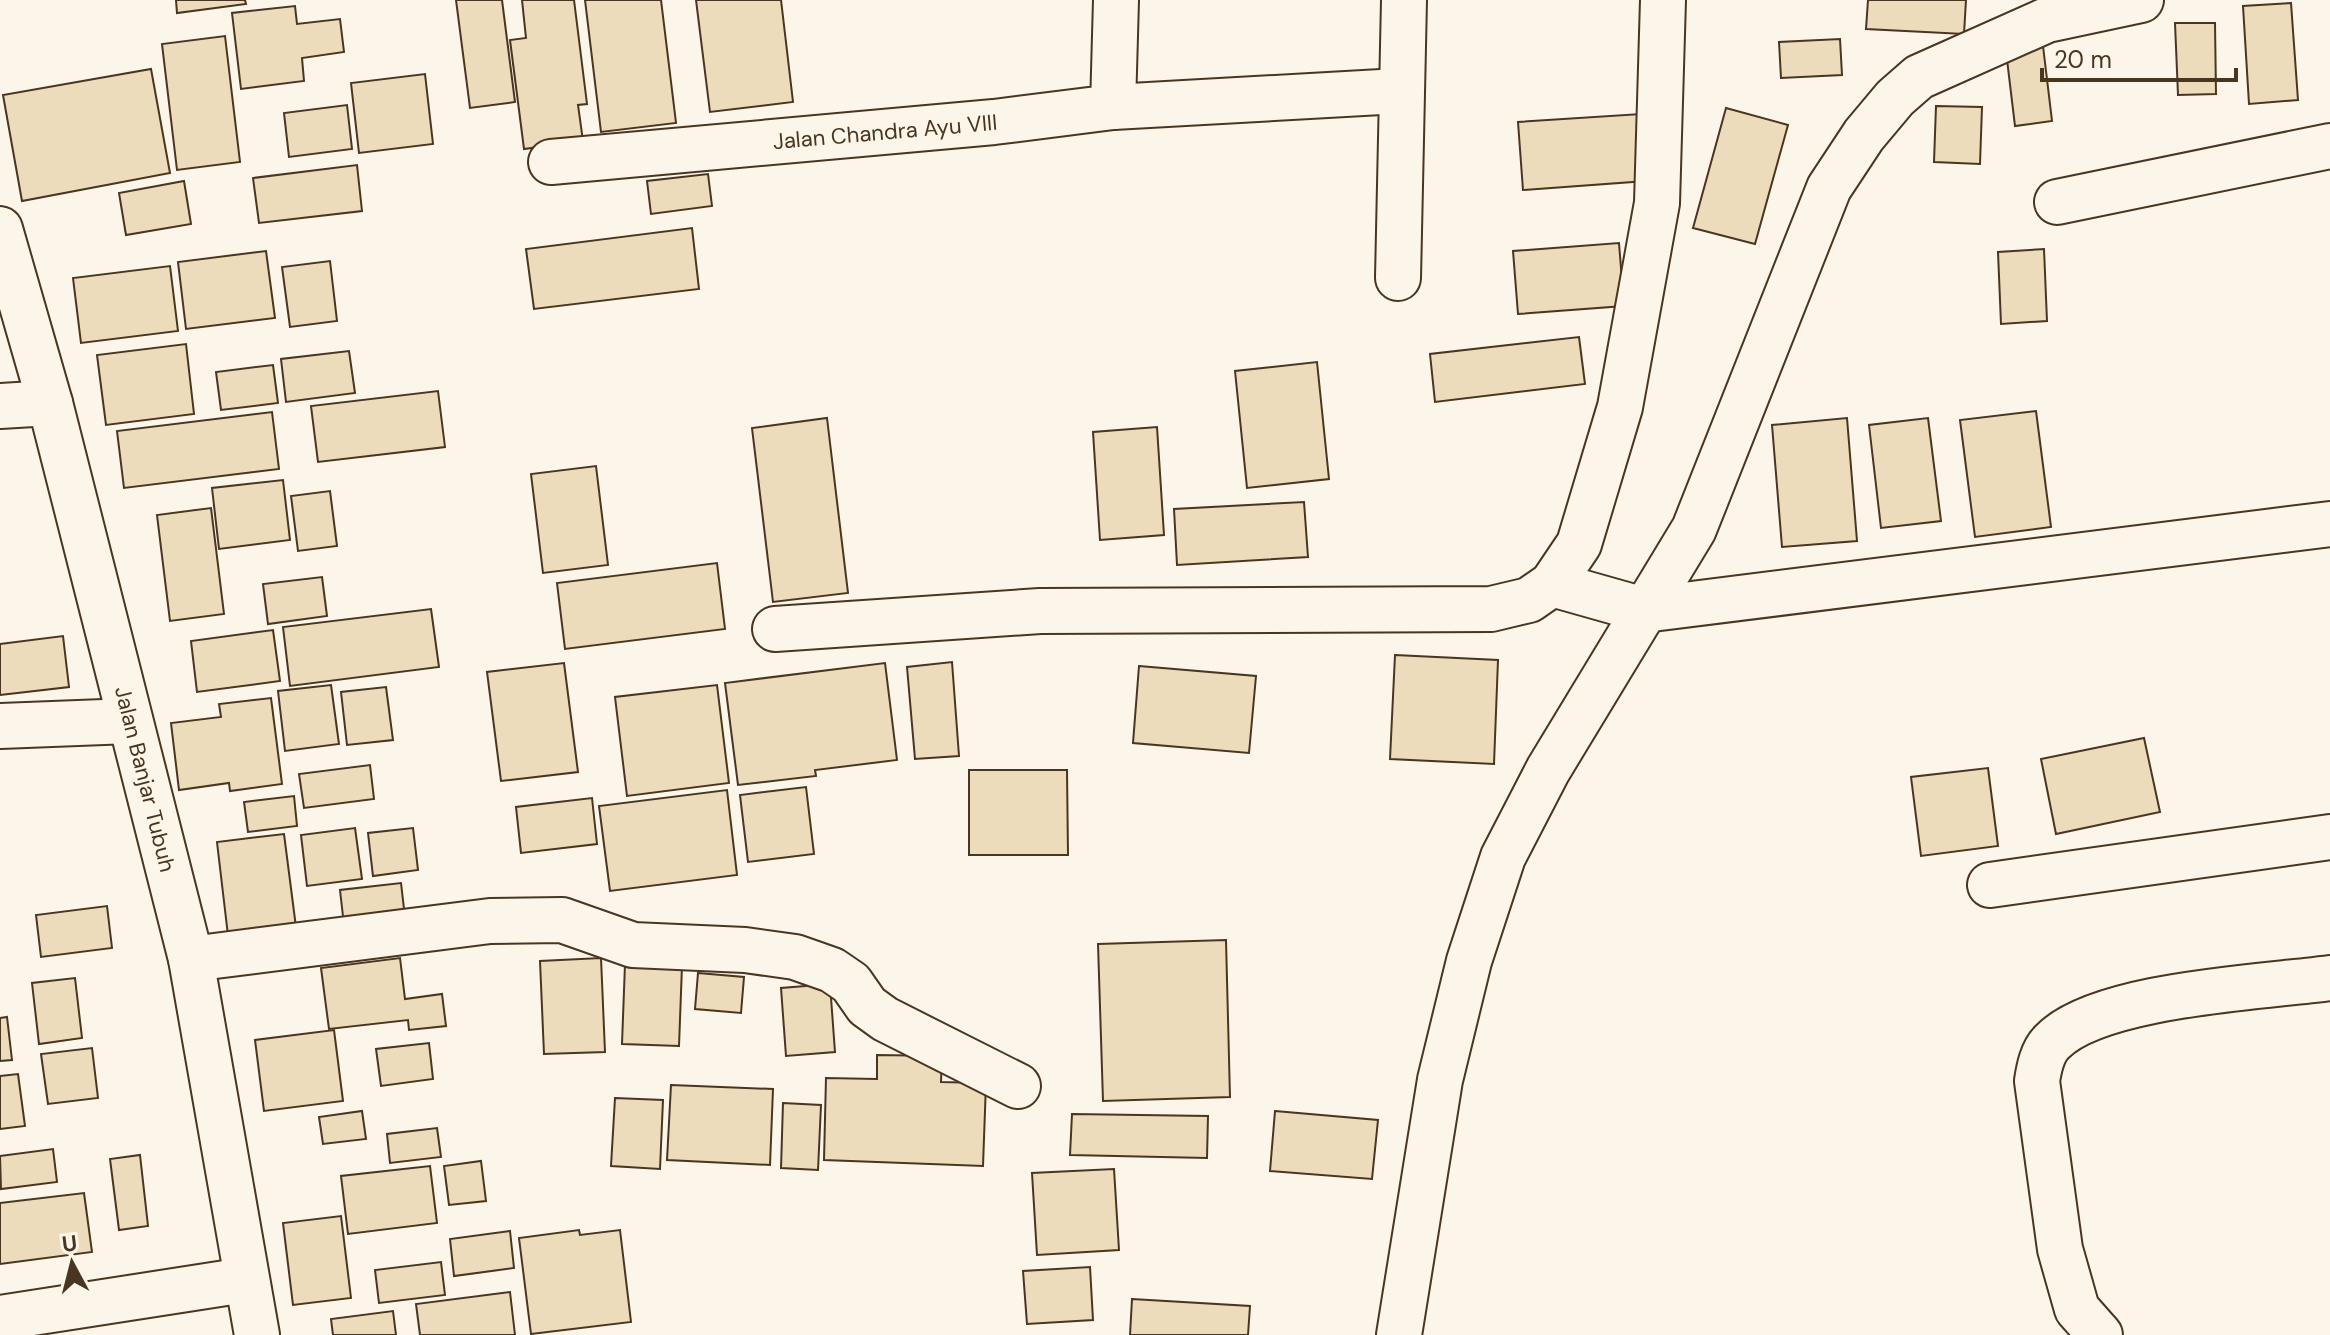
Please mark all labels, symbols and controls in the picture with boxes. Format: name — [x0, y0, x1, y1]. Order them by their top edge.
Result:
scale bar — [2042, 32, 2236, 82]
text: 20 m — [2054, 44, 2112, 75]
street label: Jalan Chandra Ayu VIII — [772, 108, 998, 156]
street label: Jalan Banjar Tubuh — [108, 683, 182, 875]
north arrow — [32, 1223, 112, 1303]
text: U — [60, 1228, 79, 1259]

